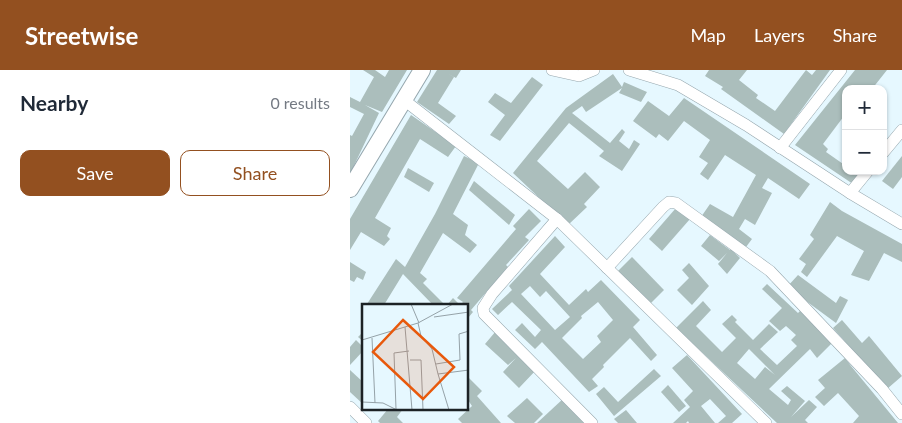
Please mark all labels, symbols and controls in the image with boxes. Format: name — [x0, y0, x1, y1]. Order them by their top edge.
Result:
text: Streetwise — [25, 21, 138, 50]
text: Map — [690, 24, 726, 46]
text: Layers — [754, 24, 805, 46]
text: Share — [833, 24, 877, 46]
map controls — [842, 85, 887, 175]
button: + — [842, 85, 887, 130]
text: Nearby — [20, 90, 88, 115]
text: 0 results — [270, 93, 330, 112]
button: − — [842, 130, 887, 175]
button: Save — [20, 150, 170, 196]
button: Share — [180, 150, 330, 196]
inset map — [362, 304, 469, 410]

